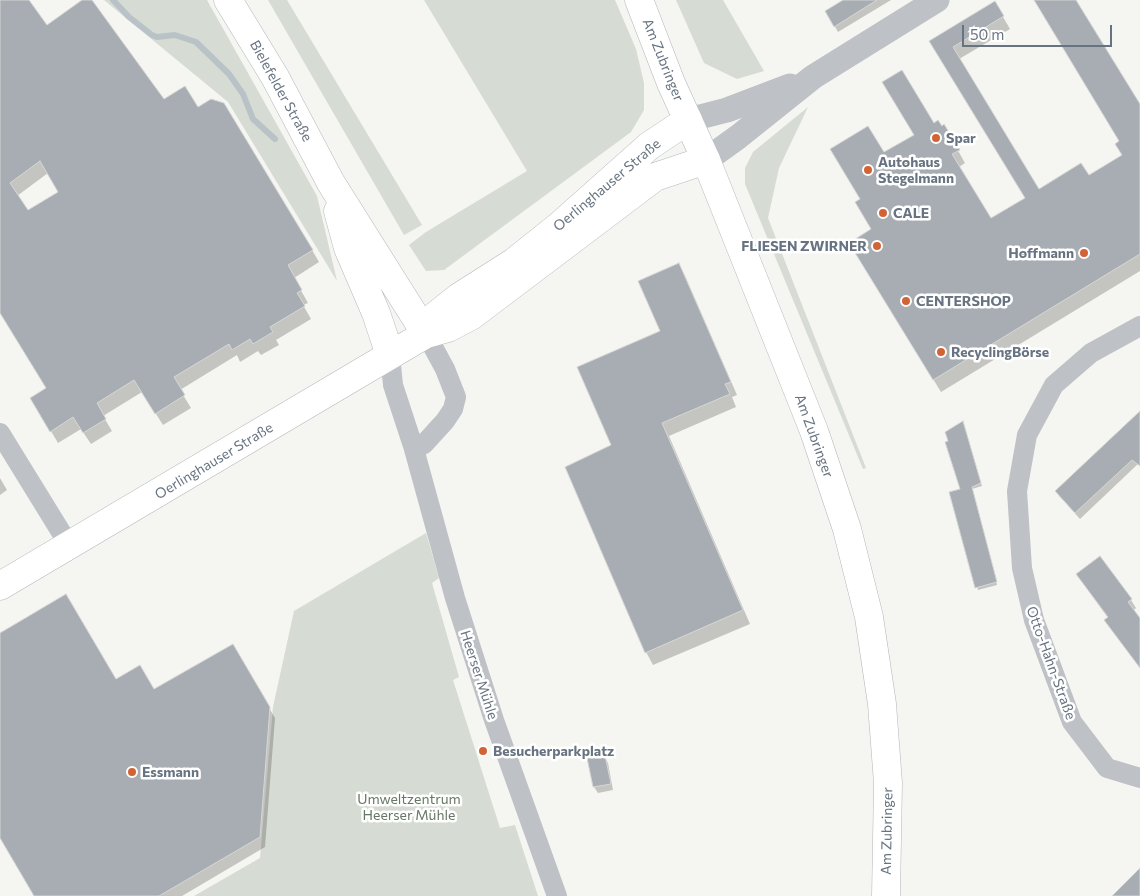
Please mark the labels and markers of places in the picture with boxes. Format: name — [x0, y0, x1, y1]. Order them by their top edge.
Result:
place label: Spar — [946, 130, 976, 146]
marker: Spar — [930, 132, 942, 144]
place label: Autohaus Stegelmann — [878, 154, 954, 186]
marker: Autohaus Stegelmann — [862, 164, 874, 176]
place label: CALE — [893, 205, 929, 221]
marker: CALE — [877, 207, 889, 219]
place label: FLIESEN ZWIRNER — [741, 238, 867, 254]
marker: FLIESEN ZWIRNER — [871, 240, 883, 252]
place label: Hoffmann — [1008, 245, 1074, 261]
marker: Hoffmann — [1078, 247, 1090, 259]
place label: CENTERSHOP — [916, 293, 1011, 309]
marker: CENTERSHOP — [900, 295, 912, 307]
place label: RecyclingBörse — [951, 344, 1049, 360]
marker: RecyclingBörse — [935, 346, 947, 358]
place label: Besucherparkplatz — [493, 743, 614, 759]
marker: Besucherparkplatz — [477, 745, 489, 757]
place label: Essmann — [142, 764, 199, 780]
marker: Essmann — [126, 766, 138, 778]

